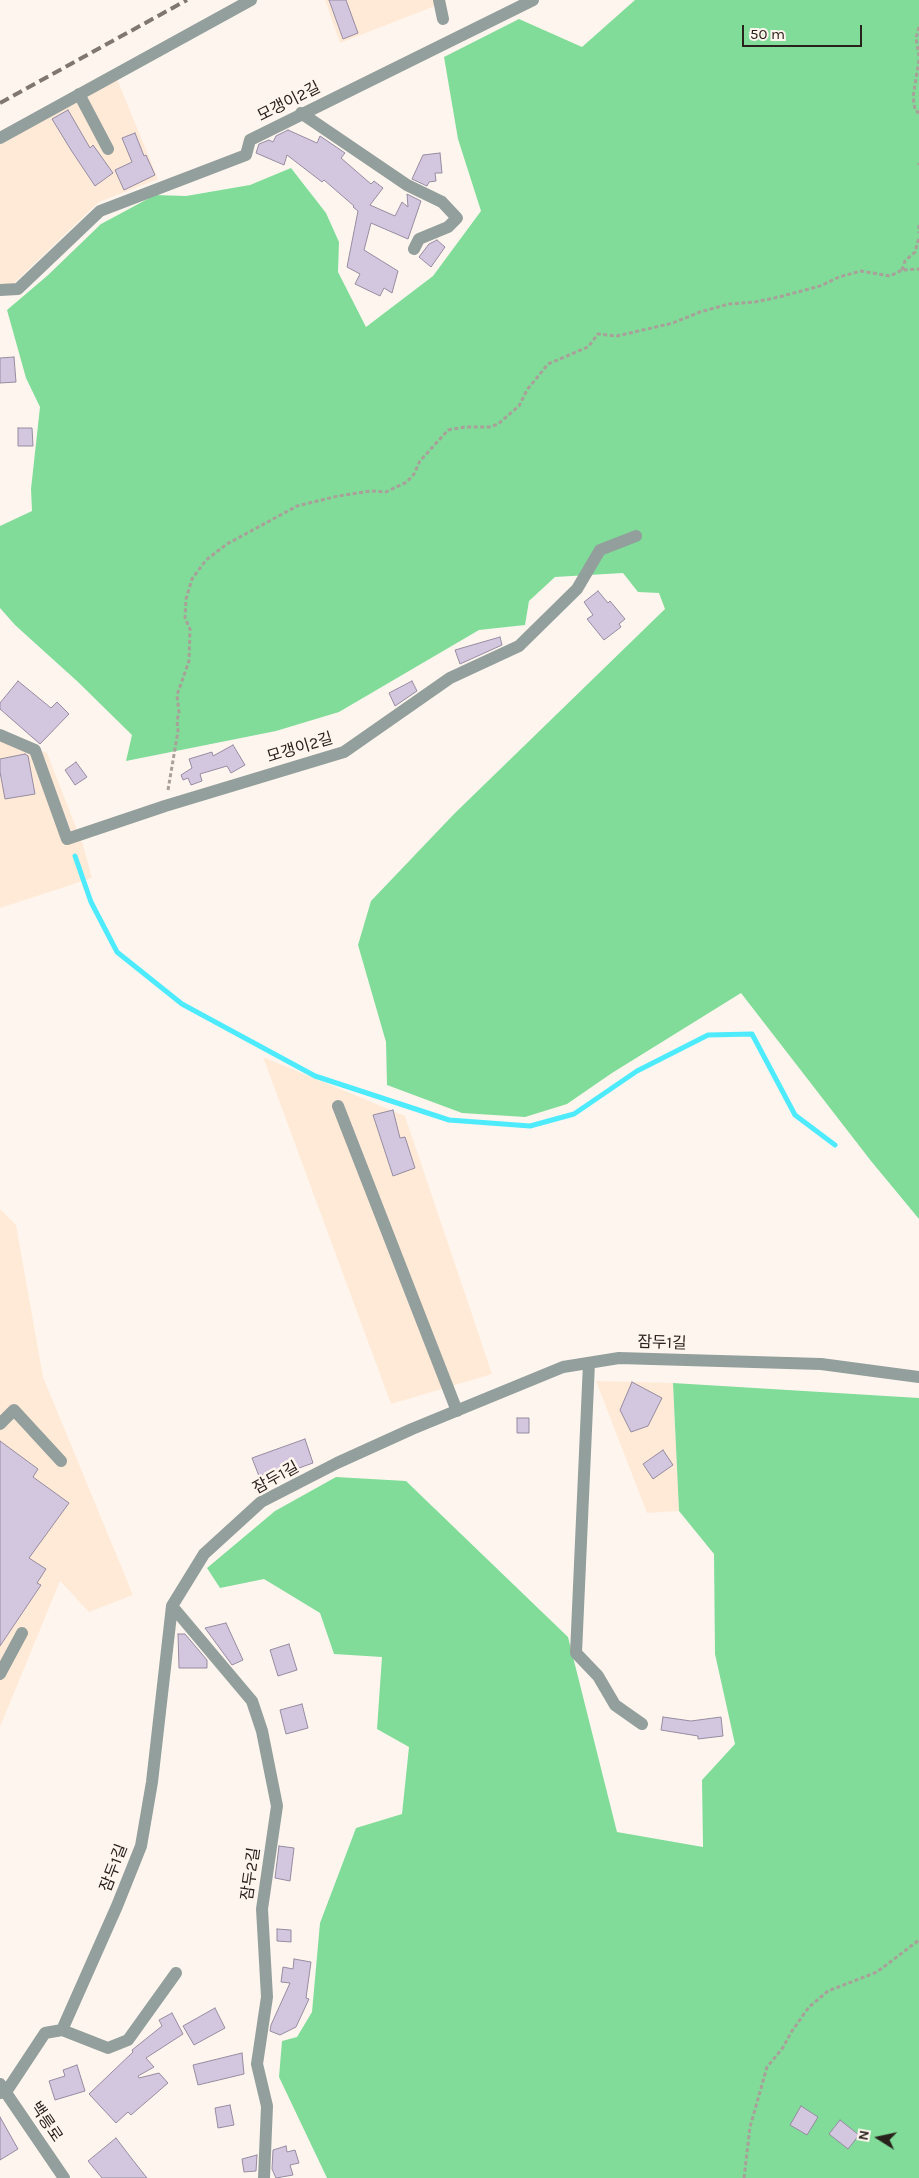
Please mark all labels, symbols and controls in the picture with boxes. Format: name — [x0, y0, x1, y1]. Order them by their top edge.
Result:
scale bar — [744, 15, 864, 47]
text: 50 m — [750, 25, 785, 43]
street label: 모갱이2길 — [254, 78, 324, 126]
street label: 모갱이2길 — [265, 729, 335, 767]
street label: 잠두1길 — [637, 1333, 687, 1353]
street label: 잠두1길 — [250, 1458, 302, 1498]
street label: 잠두1길 — [96, 1841, 132, 1895]
street label: 잠두2길 — [238, 1846, 264, 1902]
street label: 백릉로 — [26, 2098, 66, 2146]
north arrow — [854, 2113, 904, 2163]
text: N — [854, 2129, 873, 2142]

